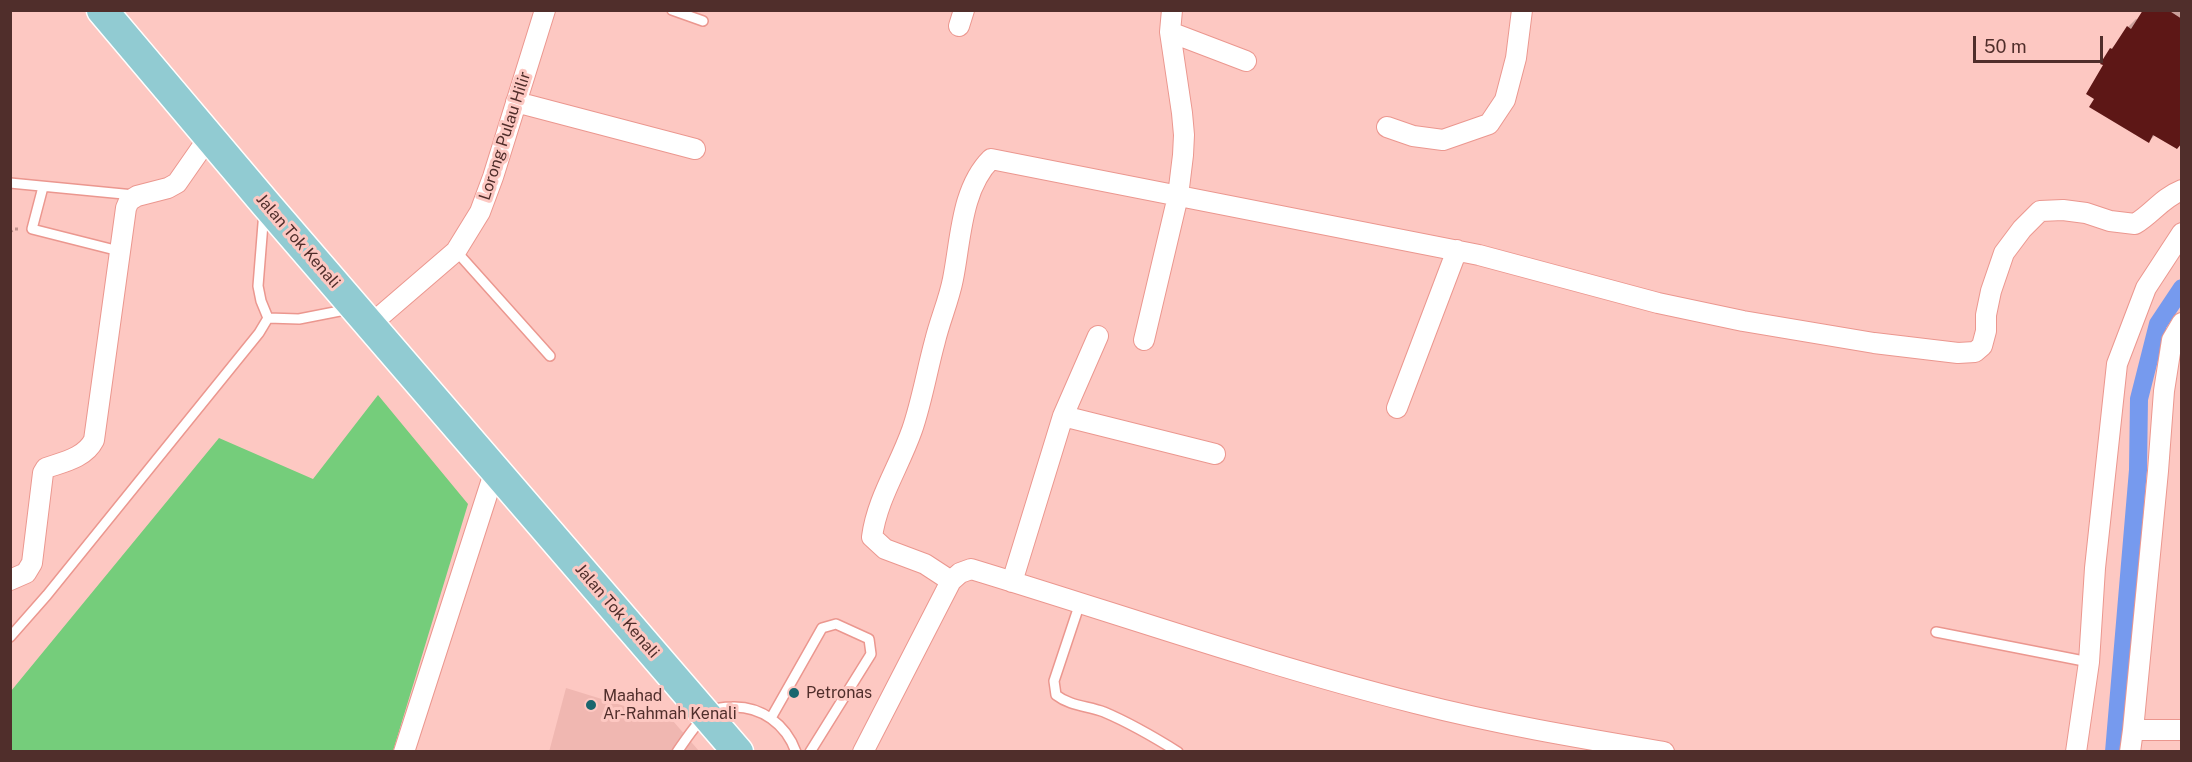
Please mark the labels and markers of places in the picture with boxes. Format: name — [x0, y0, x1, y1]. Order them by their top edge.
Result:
place label: Petronas — [806, 683, 872, 703]
place label: Maahad Ar-Rahmah Kenali — [603, 686, 737, 724]
marker: Petronas — [787, 686, 801, 700]
marker: Maahad Ar-Rahmah Kenali — [584, 698, 598, 712]

